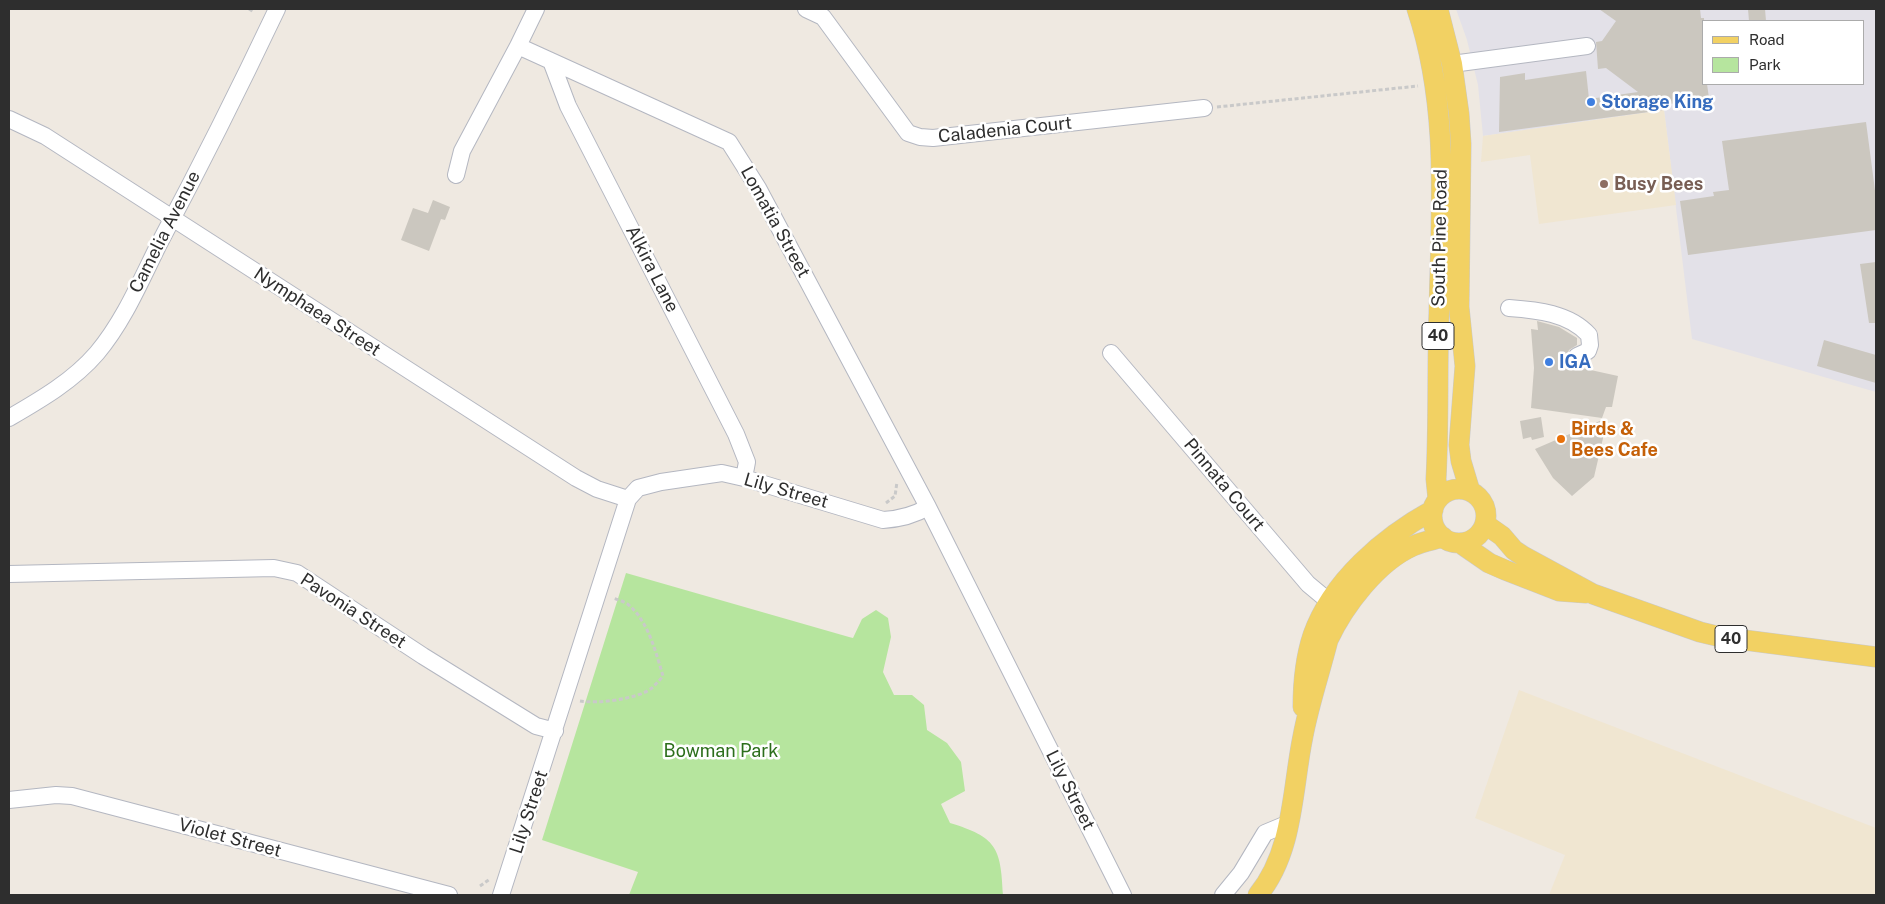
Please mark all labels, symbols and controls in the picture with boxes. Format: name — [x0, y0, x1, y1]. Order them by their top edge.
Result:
legend — [1702, 20, 1865, 85]
text: Road — [1749, 31, 1785, 48]
text: Park — [1749, 56, 1781, 73]
place label: Storage King — [1601, 91, 1713, 113]
marker: Storage King — [1585, 96, 1597, 108]
street label: Caladenia Court — [937, 112, 1073, 148]
street label: Lomatia Street — [736, 163, 814, 281]
street label: Camelia Avenue — [125, 167, 205, 297]
street label: South Pine Road — [1428, 169, 1452, 307]
place label: Busy Bees — [1614, 173, 1703, 195]
marker: Busy Bees — [1598, 178, 1610, 190]
street label: Alkira Lane — [621, 222, 683, 316]
street label: Nymphaea Street — [250, 263, 384, 361]
road number: 40 — [1422, 322, 1454, 350]
place label: IGA — [1559, 351, 1591, 373]
marker: IGA — [1543, 356, 1555, 368]
place label: Birds & Bees Cafe — [1571, 418, 1658, 460]
marker: Birds & Bees Cafe — [1555, 433, 1567, 445]
street label: Pinnata Court — [1179, 434, 1269, 536]
street label: Lily Street — [741, 469, 831, 513]
street label: Pavonia Street — [296, 569, 410, 653]
road number: 40 — [1715, 626, 1747, 652]
park label: Bowman Park — [664, 740, 778, 762]
street label: Lily Street — [1041, 746, 1099, 834]
street label: Lily Street — [505, 767, 553, 857]
street label: Violet Street — [176, 814, 284, 862]

